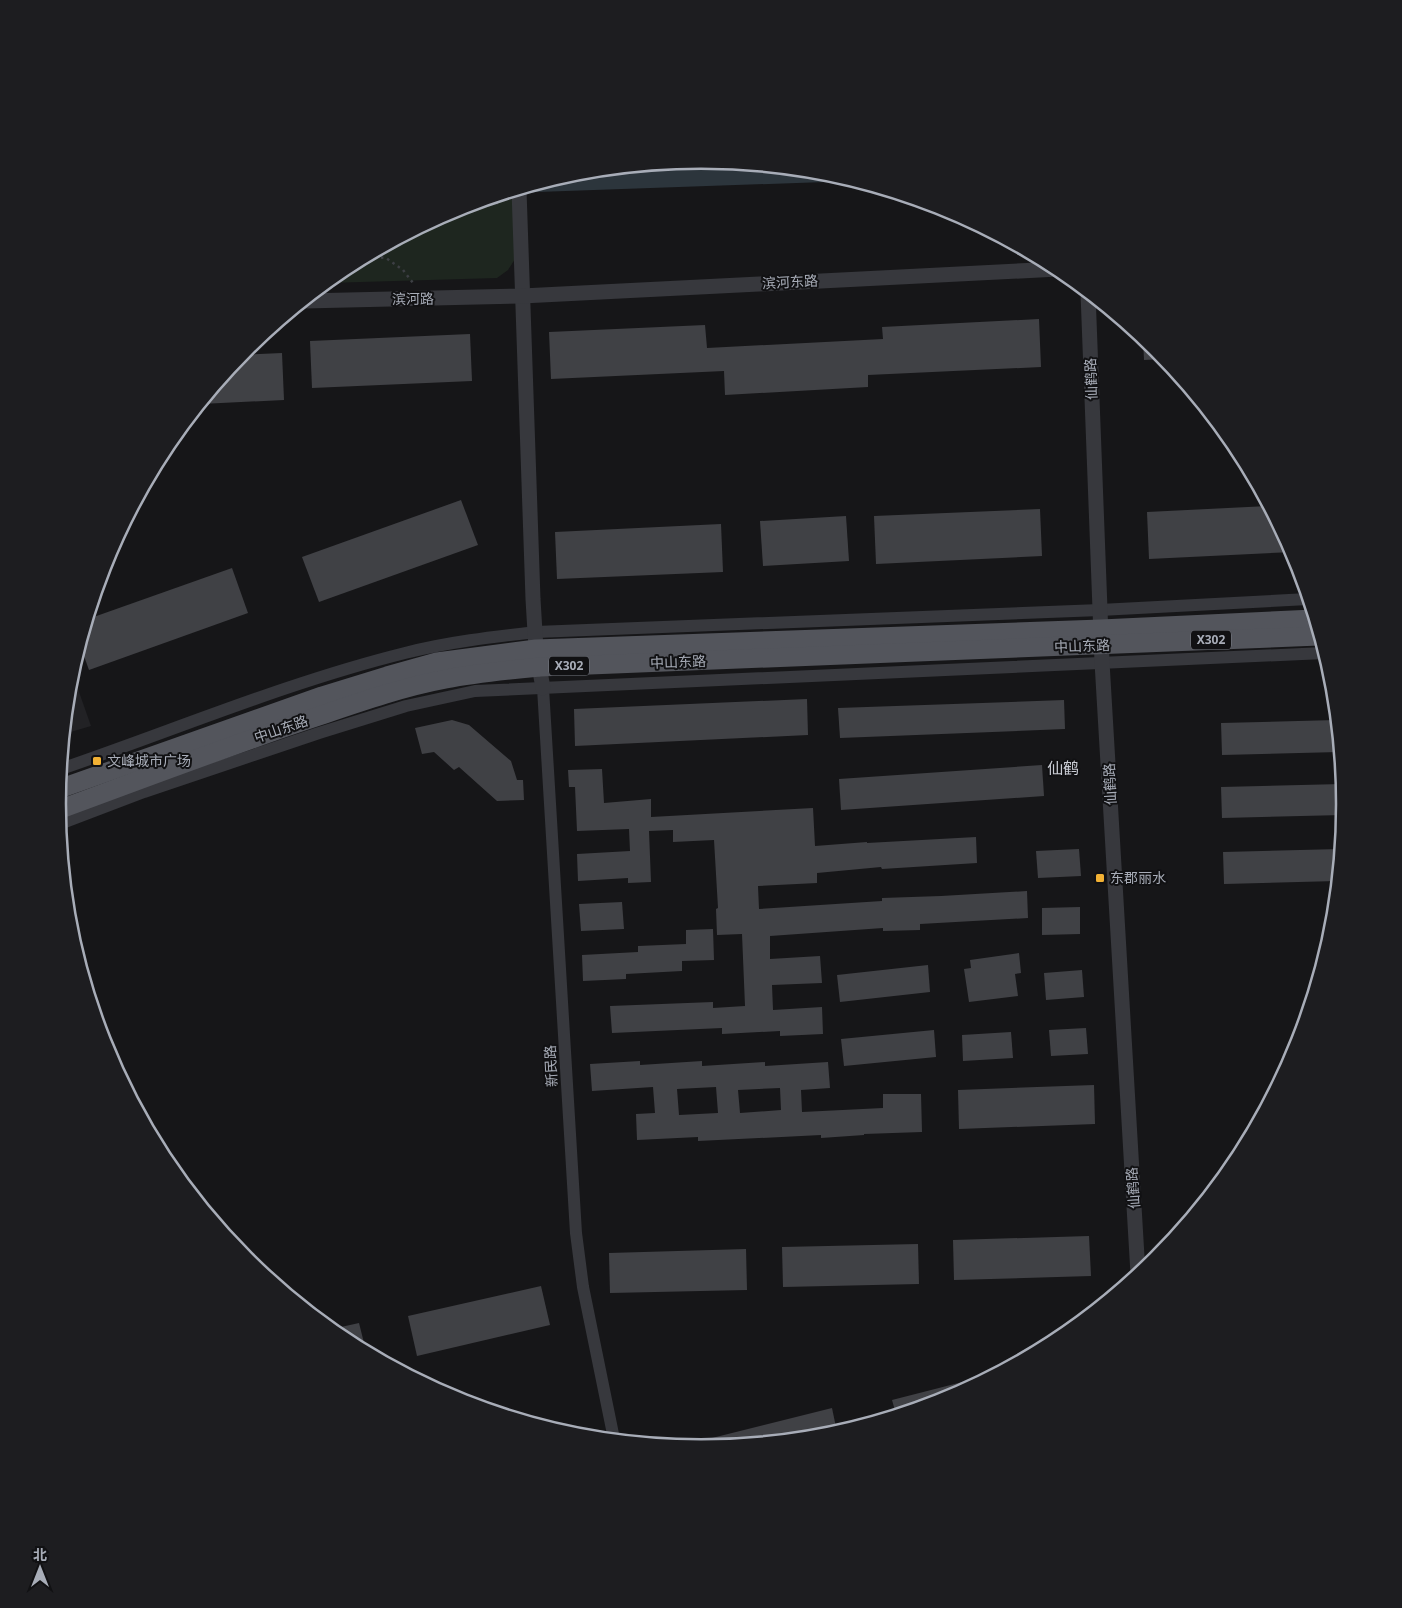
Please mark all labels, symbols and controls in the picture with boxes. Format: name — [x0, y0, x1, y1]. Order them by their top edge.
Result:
street label: 滨河东路 — [762, 271, 818, 292]
street label: 滨河路 — [392, 289, 434, 308]
street label: 仙鹤路 — [1080, 358, 1101, 400]
road number: X302 — [1191, 630, 1231, 650]
street label: 中山东路 — [1054, 635, 1110, 656]
street label: 中山东路 — [650, 651, 706, 672]
road number: X302 — [549, 656, 589, 676]
street label: 中山东路 — [251, 710, 310, 747]
place label: 文峰城市广场 — [107, 751, 191, 770]
marker: 文峰城市广场 — [91, 755, 103, 767]
district label: 仙鹤 — [1047, 757, 1079, 779]
street label: 仙鹤路 — [1099, 763, 1120, 805]
place label: 东郡丽水 — [1110, 868, 1166, 887]
marker: 东郡丽水 — [1094, 872, 1106, 884]
street label: 新民路 — [540, 1045, 561, 1087]
street label: 仙鹤路 — [1122, 1166, 1143, 1210]
north arrow — [15, 1543, 65, 1593]
text: 北 — [33, 1545, 47, 1564]

